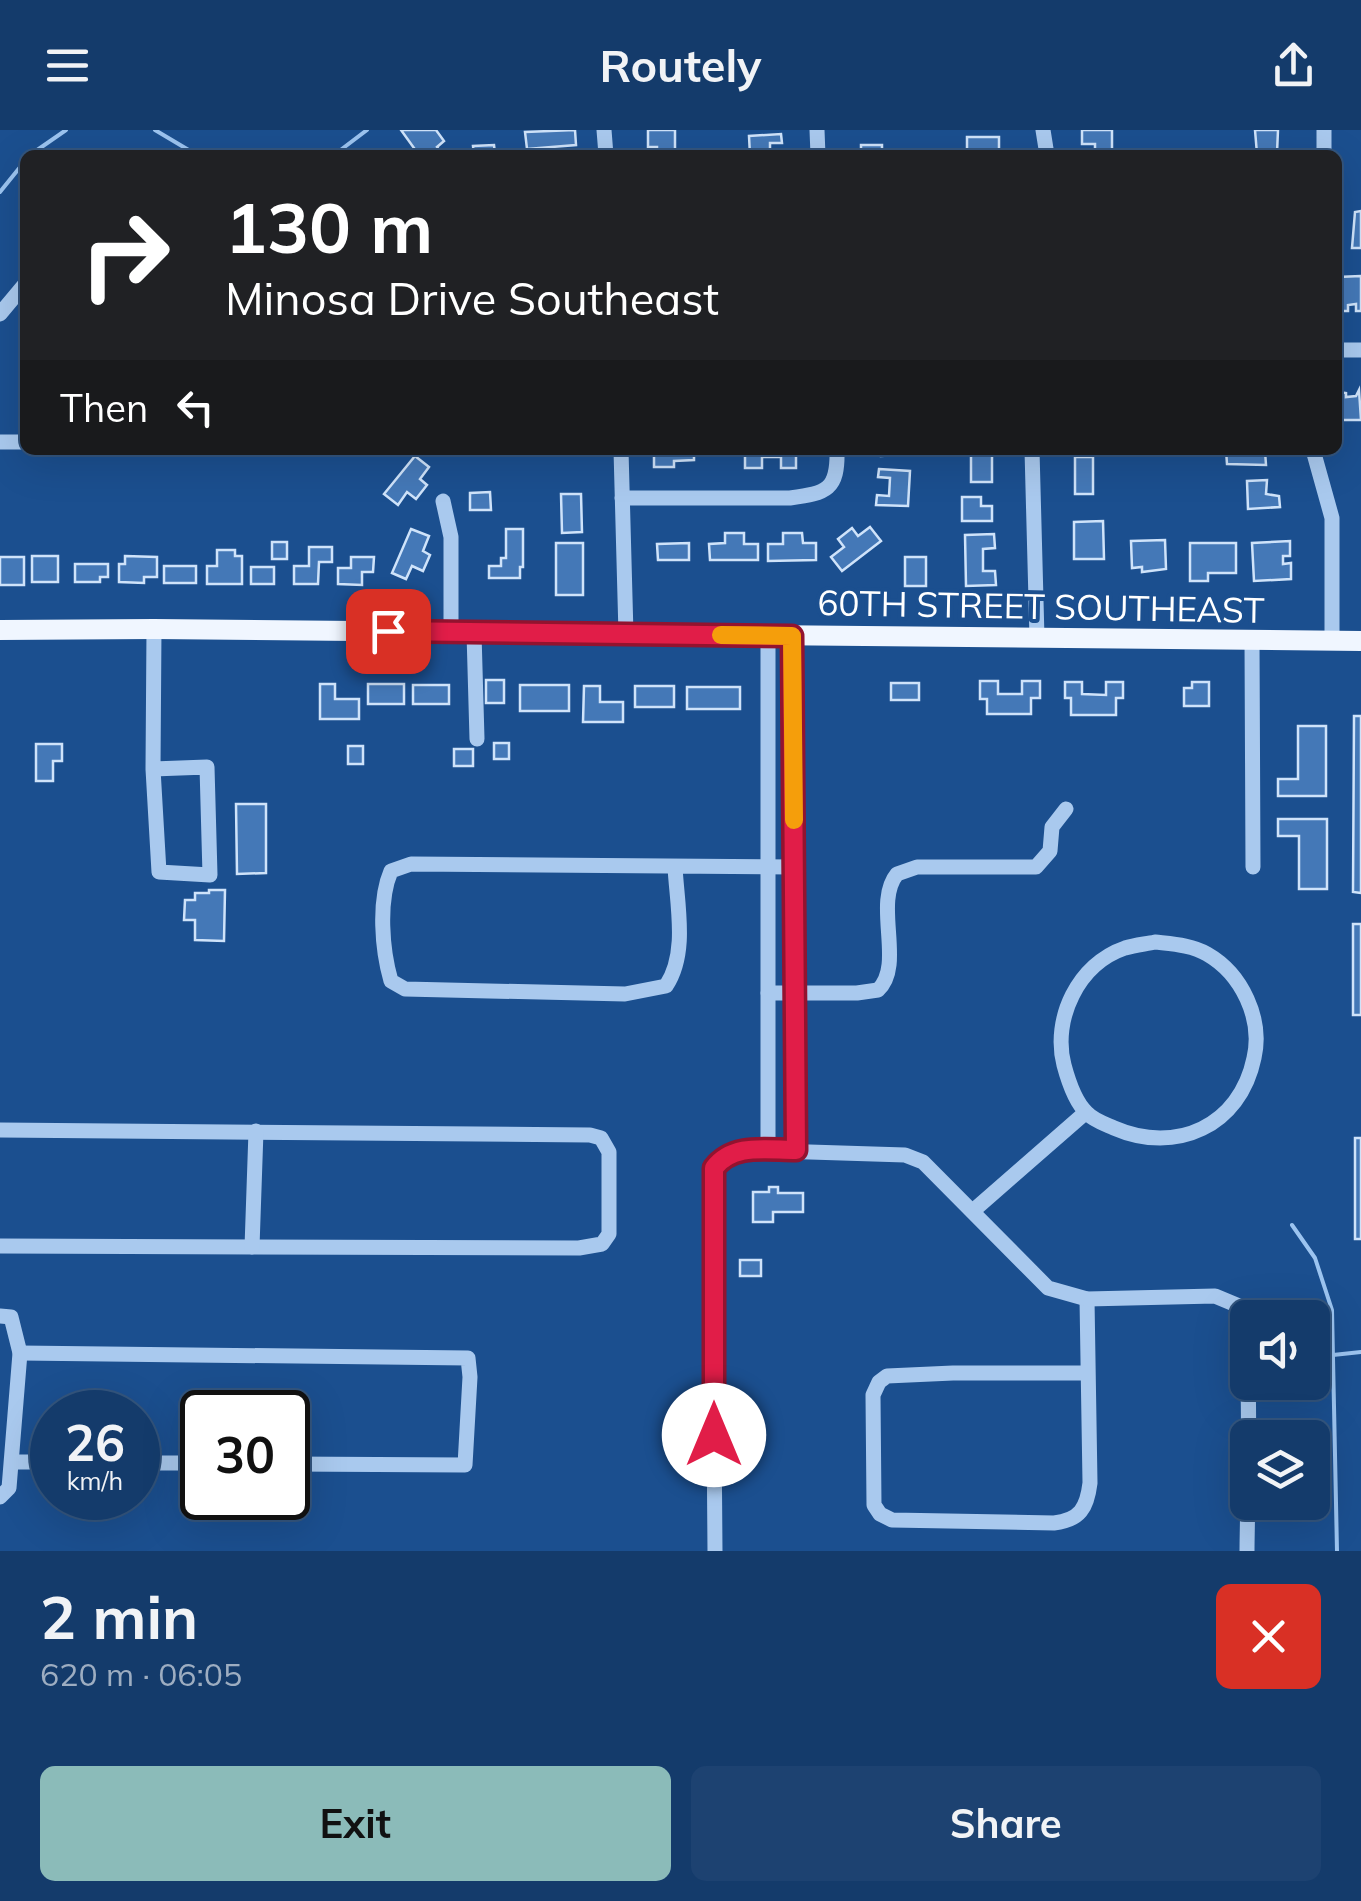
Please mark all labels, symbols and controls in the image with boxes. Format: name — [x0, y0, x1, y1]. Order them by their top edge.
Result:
text: Routely — [599, 37, 762, 93]
icon: menu — [40, 38, 95, 93]
icon: share — [1266, 38, 1321, 93]
text: 130 m — [225, 183, 433, 271]
icon: right — [60, 190, 190, 320]
text: Minosa Drive Southeast — [225, 270, 719, 326]
icon: left — [168, 380, 223, 435]
text: Then — [60, 384, 148, 432]
street label: 60TH STREET SOUTHEAST — [817, 580, 1265, 632]
pin — [346, 589, 431, 674]
icon: arrive — [361, 604, 416, 659]
map controls — [1230, 1300, 1330, 1520]
button: sound — [1230, 1300, 1330, 1400]
position arrow — [662, 1383, 766, 1487]
speed limit sign: 30 — [180, 1390, 310, 1520]
text: 26 — [65, 1411, 125, 1474]
button: layers — [1230, 1420, 1330, 1520]
text: km/h — [67, 1465, 123, 1496]
text: 2 min — [40, 1579, 198, 1654]
button: close — [1216, 1584, 1321, 1689]
text: 620 m · 06:05 — [40, 1654, 242, 1694]
button: Exit — [40, 1766, 671, 1881]
button: Share — [691, 1766, 1321, 1881]

